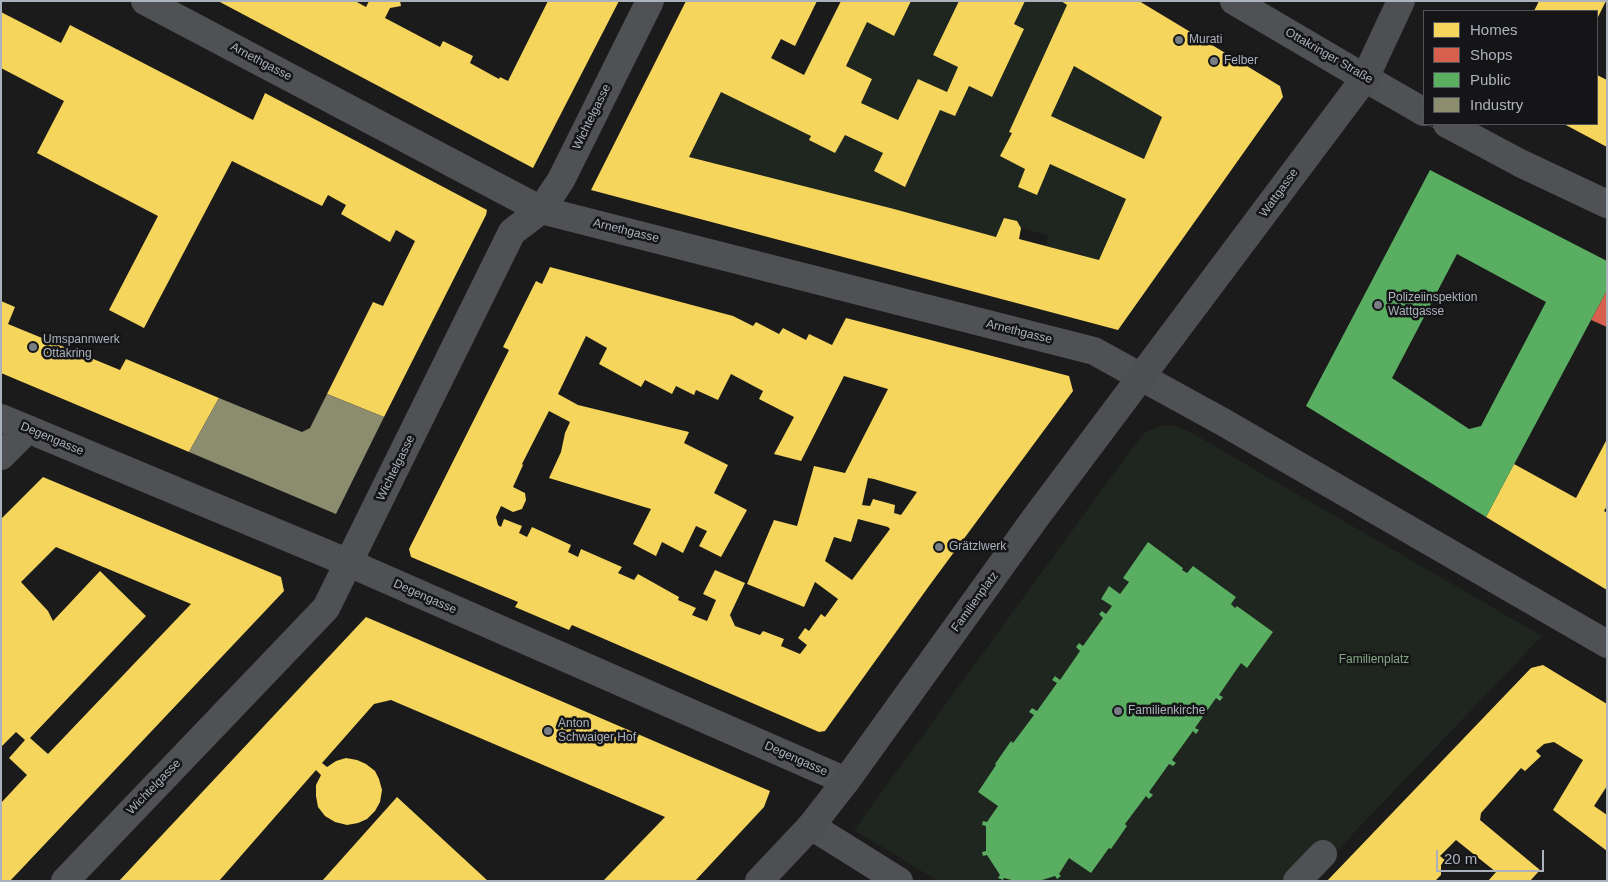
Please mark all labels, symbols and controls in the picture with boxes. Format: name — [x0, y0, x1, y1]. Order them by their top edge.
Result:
legend — [1423, 10, 1598, 125]
text: Homes — [1470, 21, 1518, 38]
street label: Ottakringer Straße — [1283, 25, 1375, 87]
place label: Murati — [1189, 33, 1222, 47]
marker: Murati — [1173, 34, 1185, 46]
street label: Arnethgasse — [228, 40, 294, 84]
text: Shops — [1470, 46, 1513, 63]
place label: Felber — [1224, 54, 1258, 68]
marker: Felber — [1208, 55, 1220, 67]
text: Public — [1470, 71, 1511, 88]
street label: Wichtelgasse — [570, 82, 614, 152]
text: Industry — [1470, 96, 1523, 113]
street label: Wattgasse — [1257, 166, 1301, 220]
street label: Arnethgasse — [592, 216, 660, 246]
place label: Polizeiinspektion Wattgasse — [1388, 291, 1477, 319]
marker: Polizeiinspektion Wattgasse — [1372, 299, 1384, 311]
street label: Arnethgasse — [985, 317, 1053, 347]
place label: Umspannwerk Ottakring — [43, 333, 120, 361]
marker: Umspannwerk Ottakring — [27, 341, 39, 353]
street label: Degengasse — [18, 419, 86, 459]
street label: Wichtelgasse — [374, 433, 418, 503]
place label: Grätzlwerk — [949, 540, 1006, 554]
marker: Grätzlwerk — [933, 541, 945, 553]
street label: Familienplatz — [948, 569, 1002, 635]
street label: Degengasse — [391, 577, 459, 617]
park label: Familienplatz — [1339, 653, 1409, 667]
place label: Familienkirche — [1128, 704, 1205, 718]
marker: Familienkirche — [1112, 705, 1124, 717]
place label: Anton Schwaiger Hof — [558, 717, 636, 745]
marker: Anton Schwaiger Hof — [542, 725, 554, 737]
street label: Degengasse — [762, 739, 830, 779]
street label: Wichtelgasse — [124, 756, 184, 818]
scale bar — [1438, 840, 1546, 872]
text: 20 m — [1444, 850, 1477, 867]

